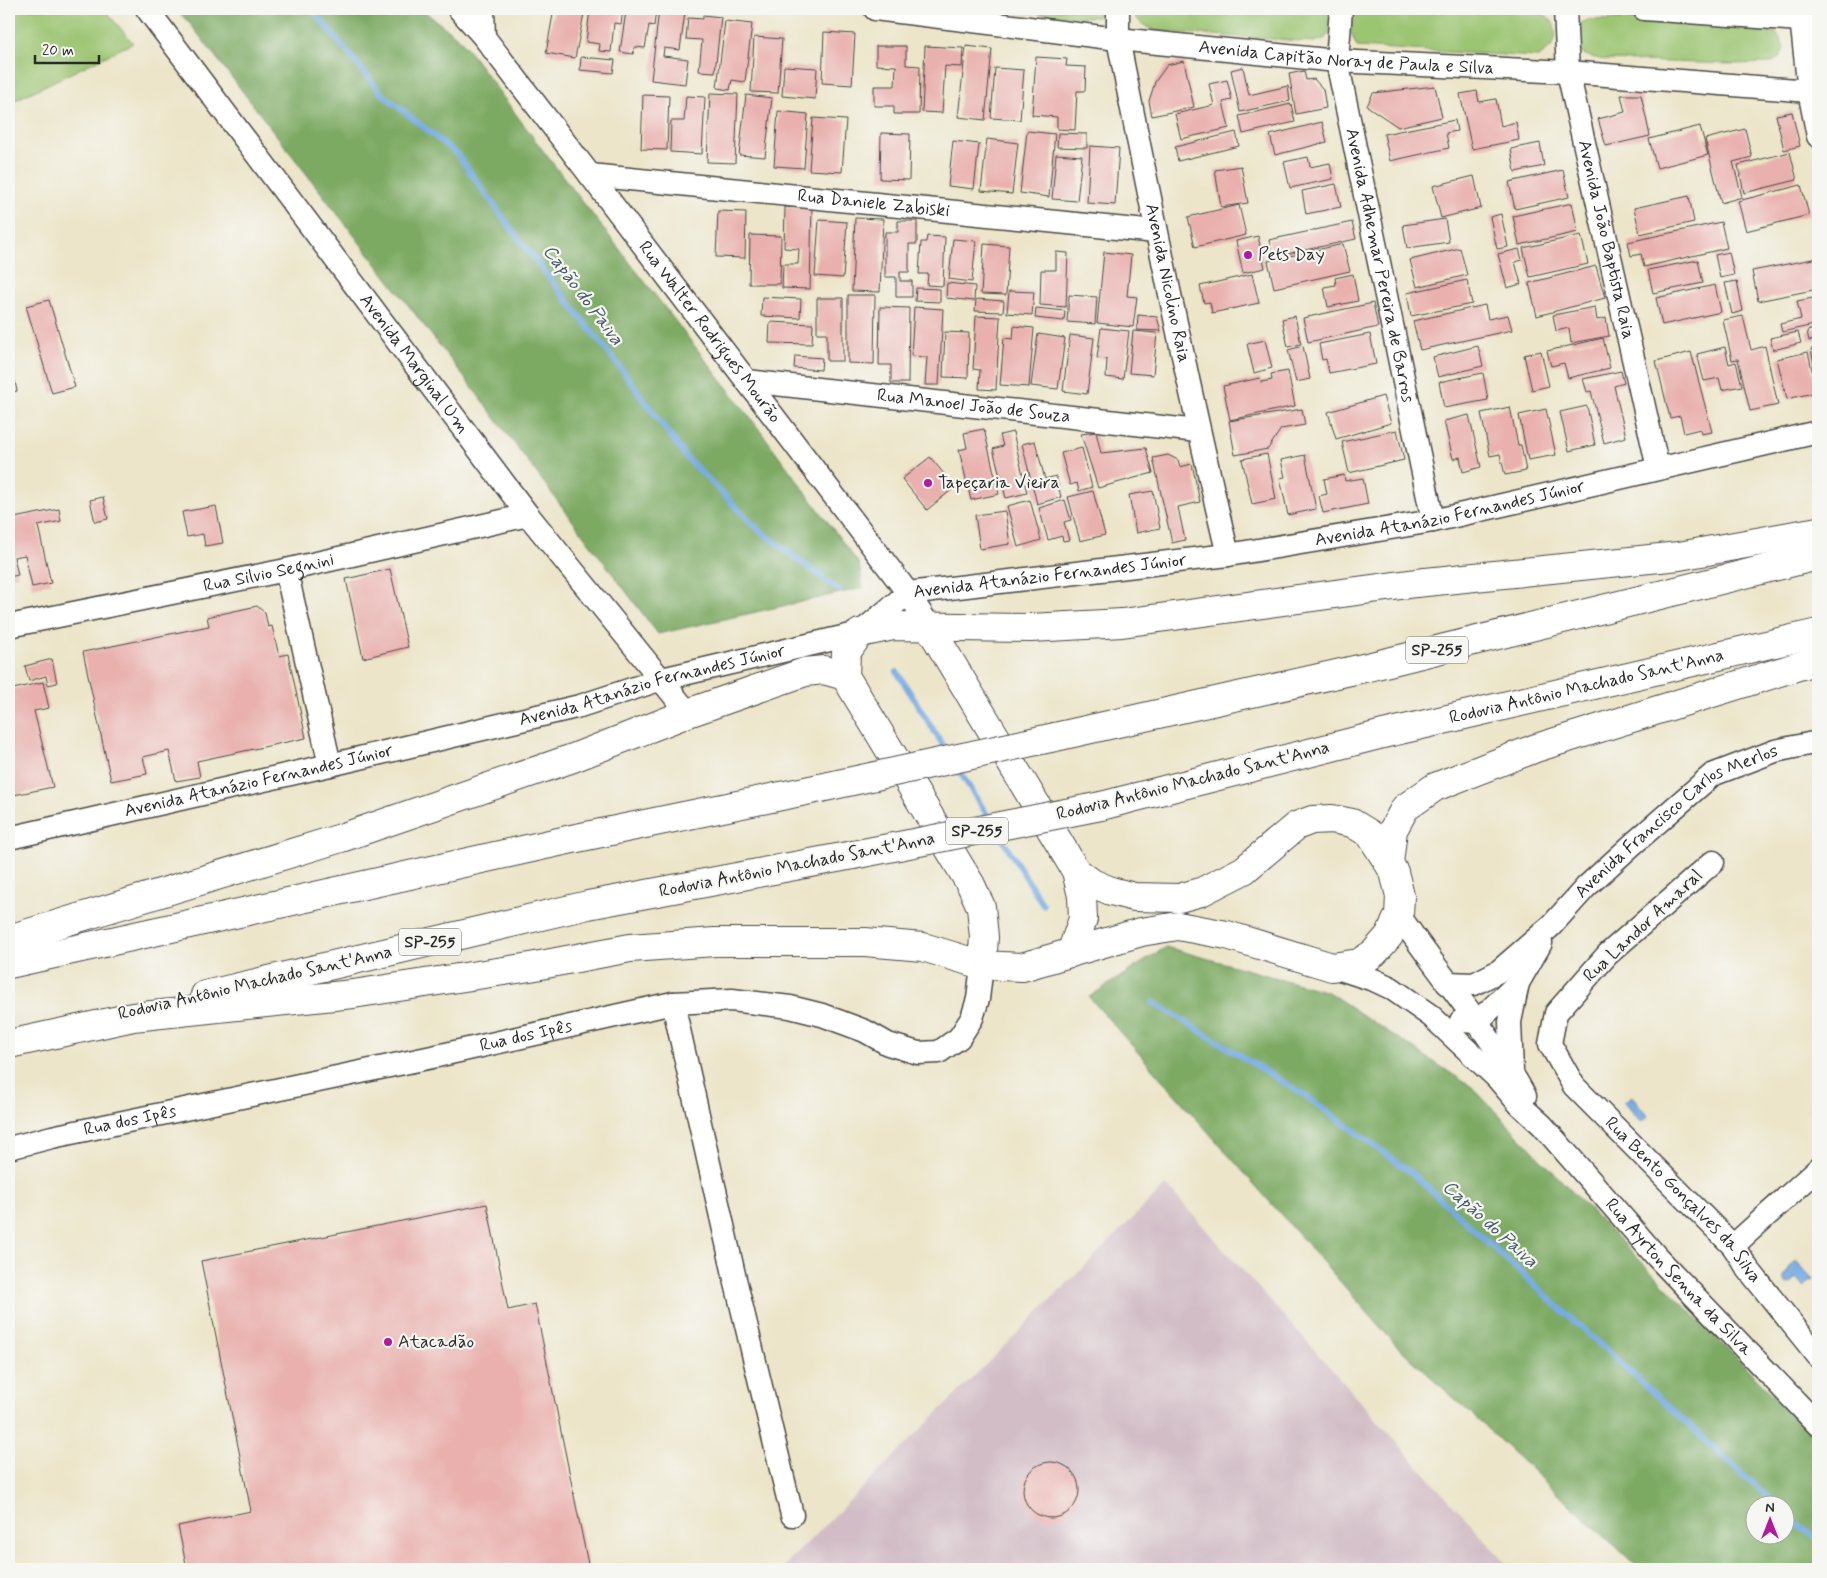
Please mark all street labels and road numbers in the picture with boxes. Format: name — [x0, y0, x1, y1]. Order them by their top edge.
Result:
street label: Avenida Capitão Noray de Paula e Silva — [1197, 35, 1495, 80]
street label: Avenida Adhemar Pereira de Barros — [1339, 126, 1420, 405]
street label: Avenida João Baptista Raia — [1572, 138, 1640, 342]
street label: Rua Daniele Zabiski — [796, 184, 951, 223]
street label: Avenida Nicolino Raia — [1139, 201, 1196, 365]
street label: Rua Walter Rodrigues Mourão — [633, 236, 787, 428]
street label: Avenida Marginal Um — [354, 289, 475, 438]
street label: Rua Manoel João de Souza — [876, 383, 1072, 429]
street label: Avenida Atanázio Fernandes Júnior — [1313, 474, 1587, 552]
street label: Rua Silvio Segnini — [201, 547, 336, 598]
street label: Avenida Atanázio Fernandes Júnior — [912, 548, 1188, 604]
road number: SP-255 — [1406, 636, 1468, 664]
street label: Avenida Atanázio Fernandes Júnior — [516, 639, 788, 732]
street label: Rodovia Antônio Machado Sant'Anna — [1447, 643, 1726, 730]
street label: Rodovia Antônio Machado Sant'Anna — [1054, 735, 1332, 827]
street label: Avenida Atanázio Fernandes Júnior — [122, 738, 396, 823]
street label: Avenida Francisco Carlos Merlos — [1570, 739, 1782, 903]
road number: SP-255 — [946, 818, 1008, 844]
street label: Rodovia Antônio Machado Sant'Anna — [657, 826, 937, 904]
street label: Rua Landor Amaral — [1578, 864, 1708, 988]
road number: SP-255 — [399, 929, 461, 956]
street label: Rodovia Antônio Machado Sant'Anna — [116, 940, 394, 1026]
street label: Rua dos Ipês — [477, 1014, 575, 1058]
street label: Rua dos Ipês — [81, 1099, 178, 1142]
street label: Rua Bento Gonçalves da Silva — [1599, 1111, 1767, 1288]
street label: Rua Ayrton Senna da Silva — [1599, 1193, 1758, 1361]

